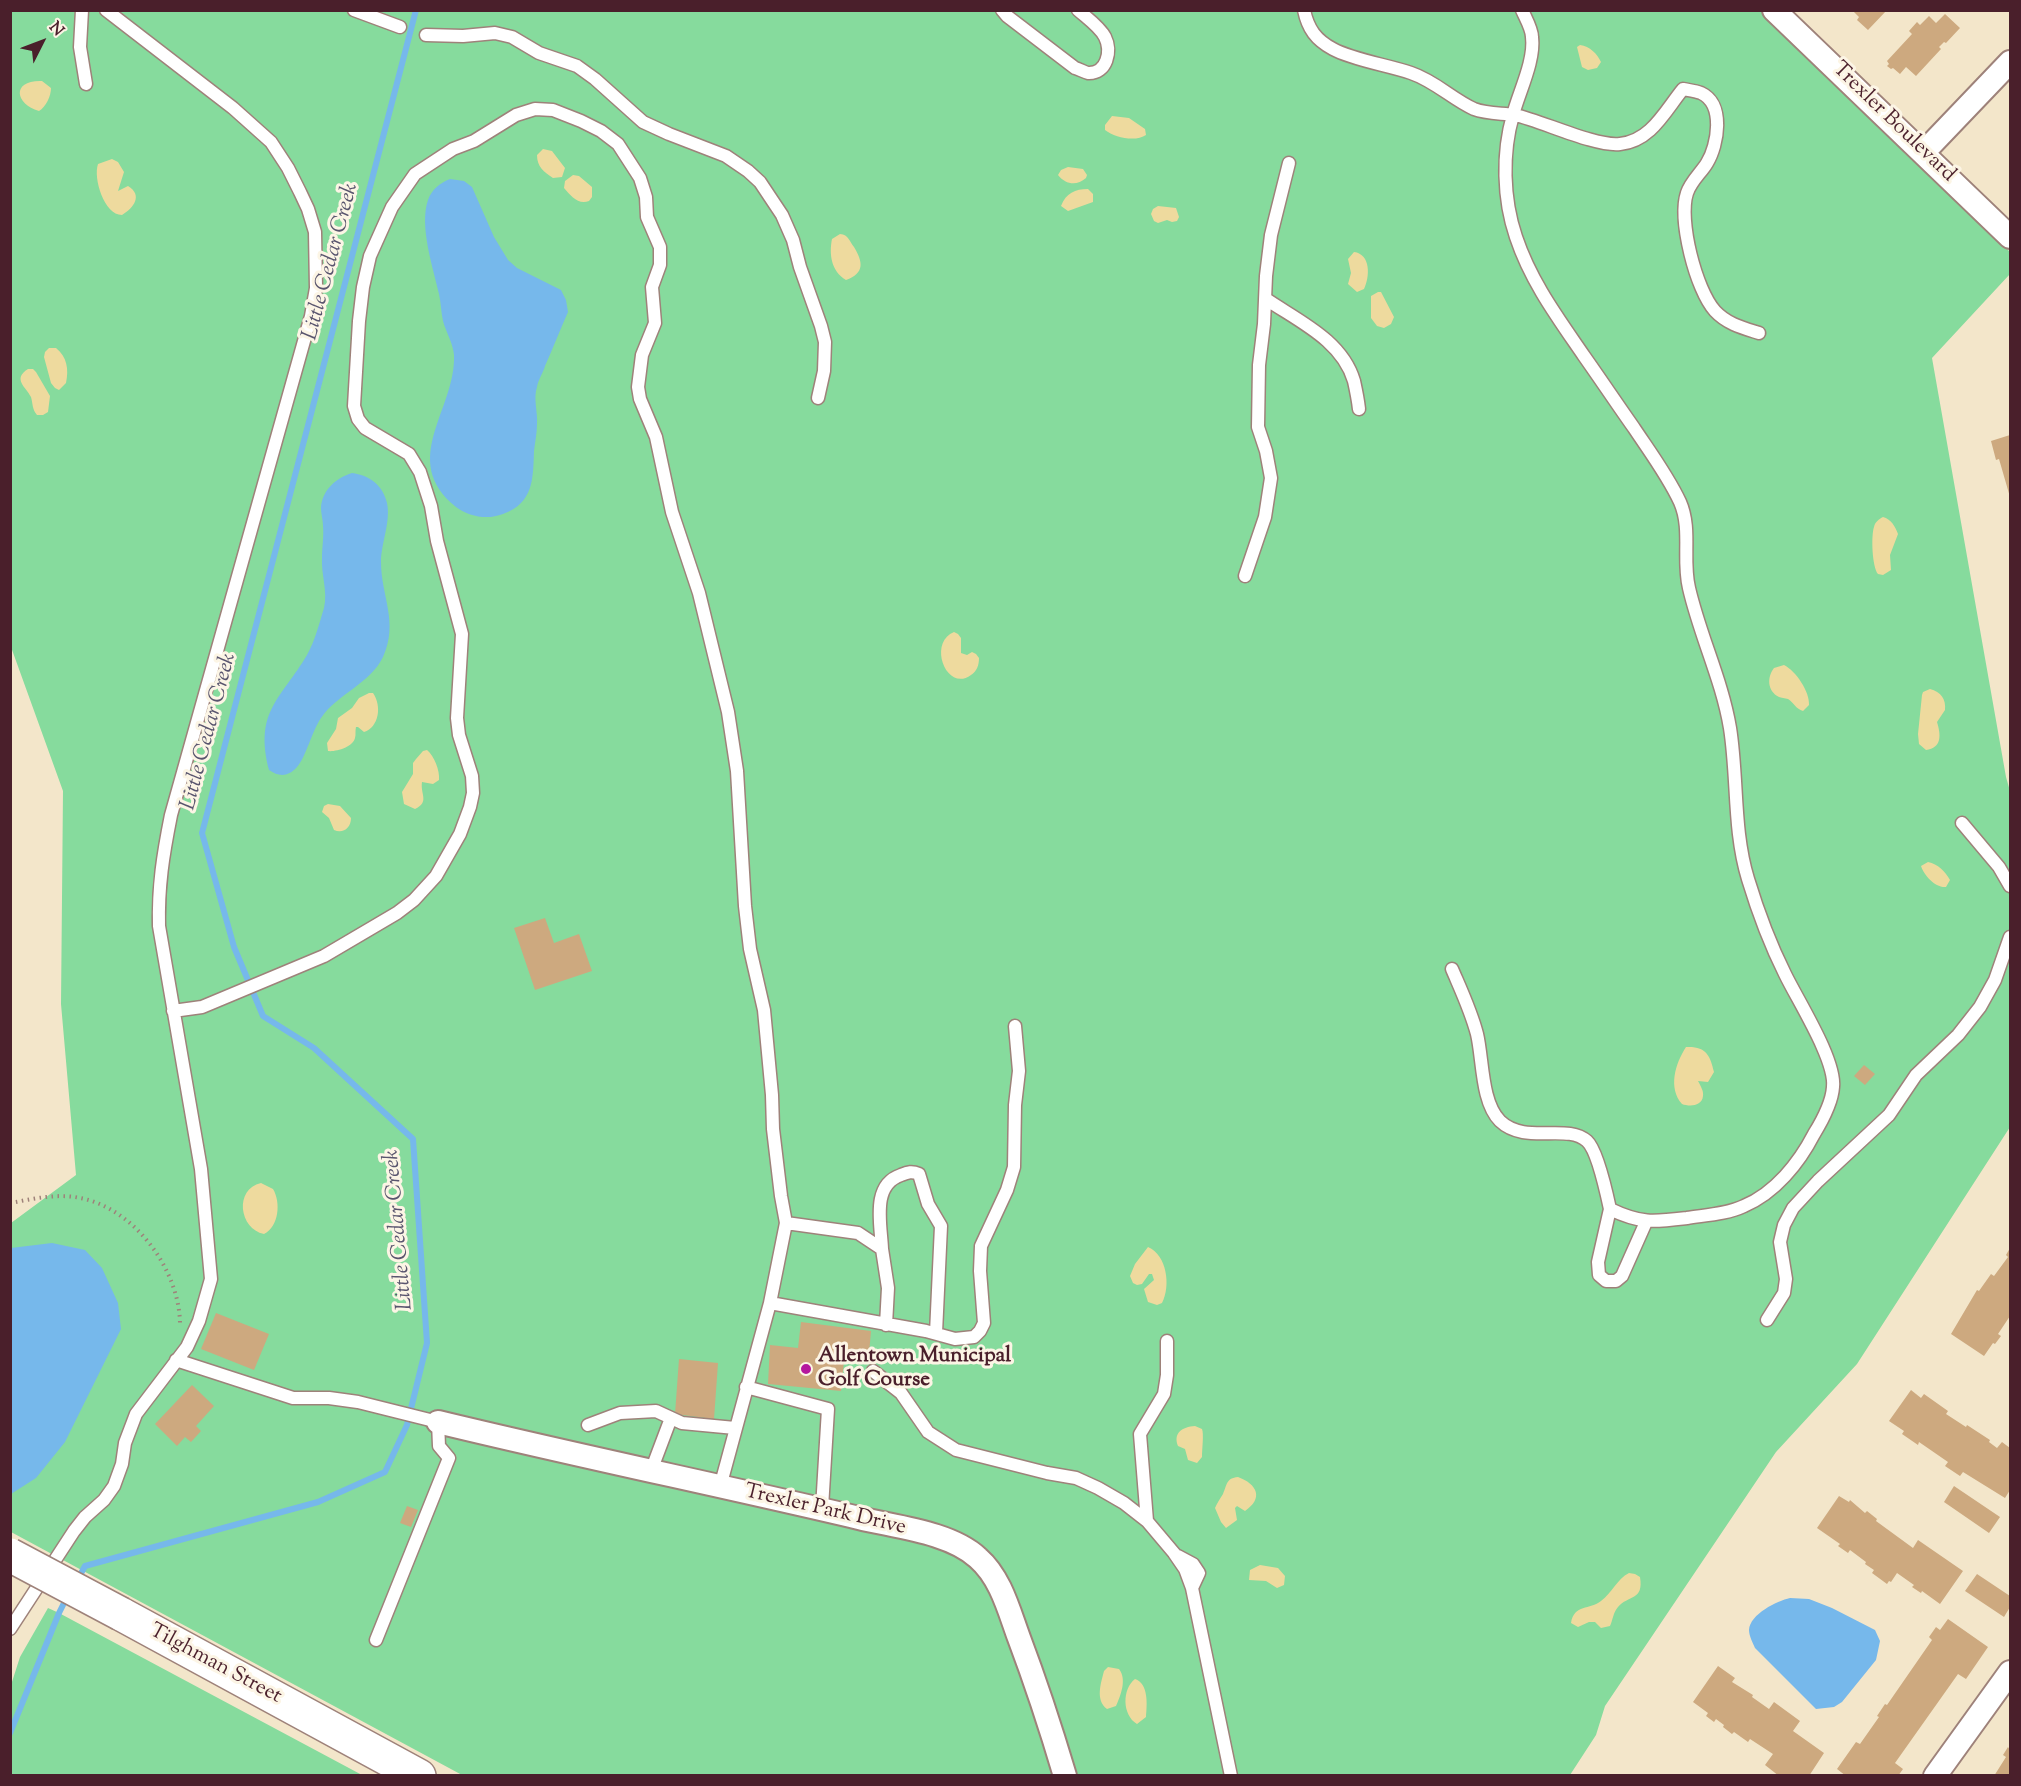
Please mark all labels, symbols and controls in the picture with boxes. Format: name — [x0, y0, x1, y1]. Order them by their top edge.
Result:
north arrow — [12, 12, 72, 72]
text: N — [43, 17, 69, 42]
street label: Trexler Boulevard — [1826, 58, 1960, 188]
water label: Little Cedar Creek — [298, 181, 366, 343]
water label: Little Cedar Creek — [176, 651, 244, 813]
water label: Little Cedar Creek — [380, 1148, 420, 1312]
place label: Allentown Municipal Golf Course — [818, 1344, 1011, 1394]
marker: Allentown Municipal Golf Course — [799, 1362, 813, 1376]
street label: Trexler Park Drive — [742, 1480, 908, 1542]
street label: Tilghman Street — [145, 1620, 285, 1710]

